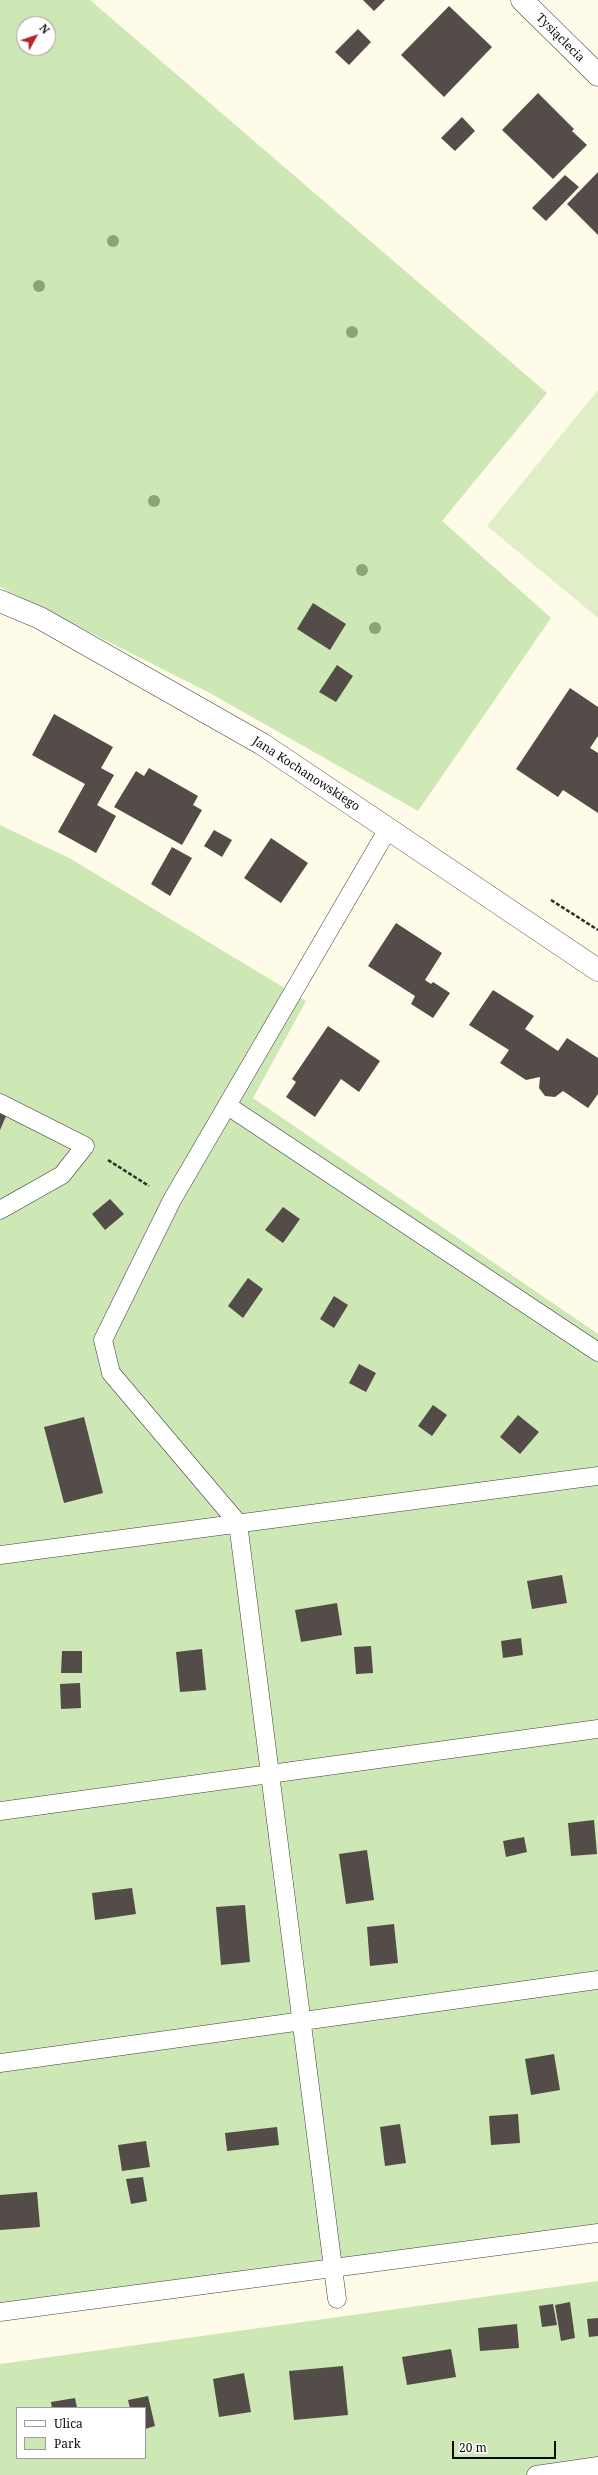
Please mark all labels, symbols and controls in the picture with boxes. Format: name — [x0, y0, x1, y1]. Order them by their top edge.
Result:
street label: Tysiąclecia — [533, 11, 587, 65]
north arrow — [16, 16, 56, 56]
text: N — [36, 20, 53, 37]
street label: Jana Kochanowskiego — [250, 734, 362, 814]
legend — [16, 2407, 146, 2459]
text: Ulica — [54, 2415, 83, 2432]
scale bar — [454, 2433, 558, 2459]
text: Park — [54, 2435, 81, 2452]
text: 20 m — [459, 2439, 487, 2456]

